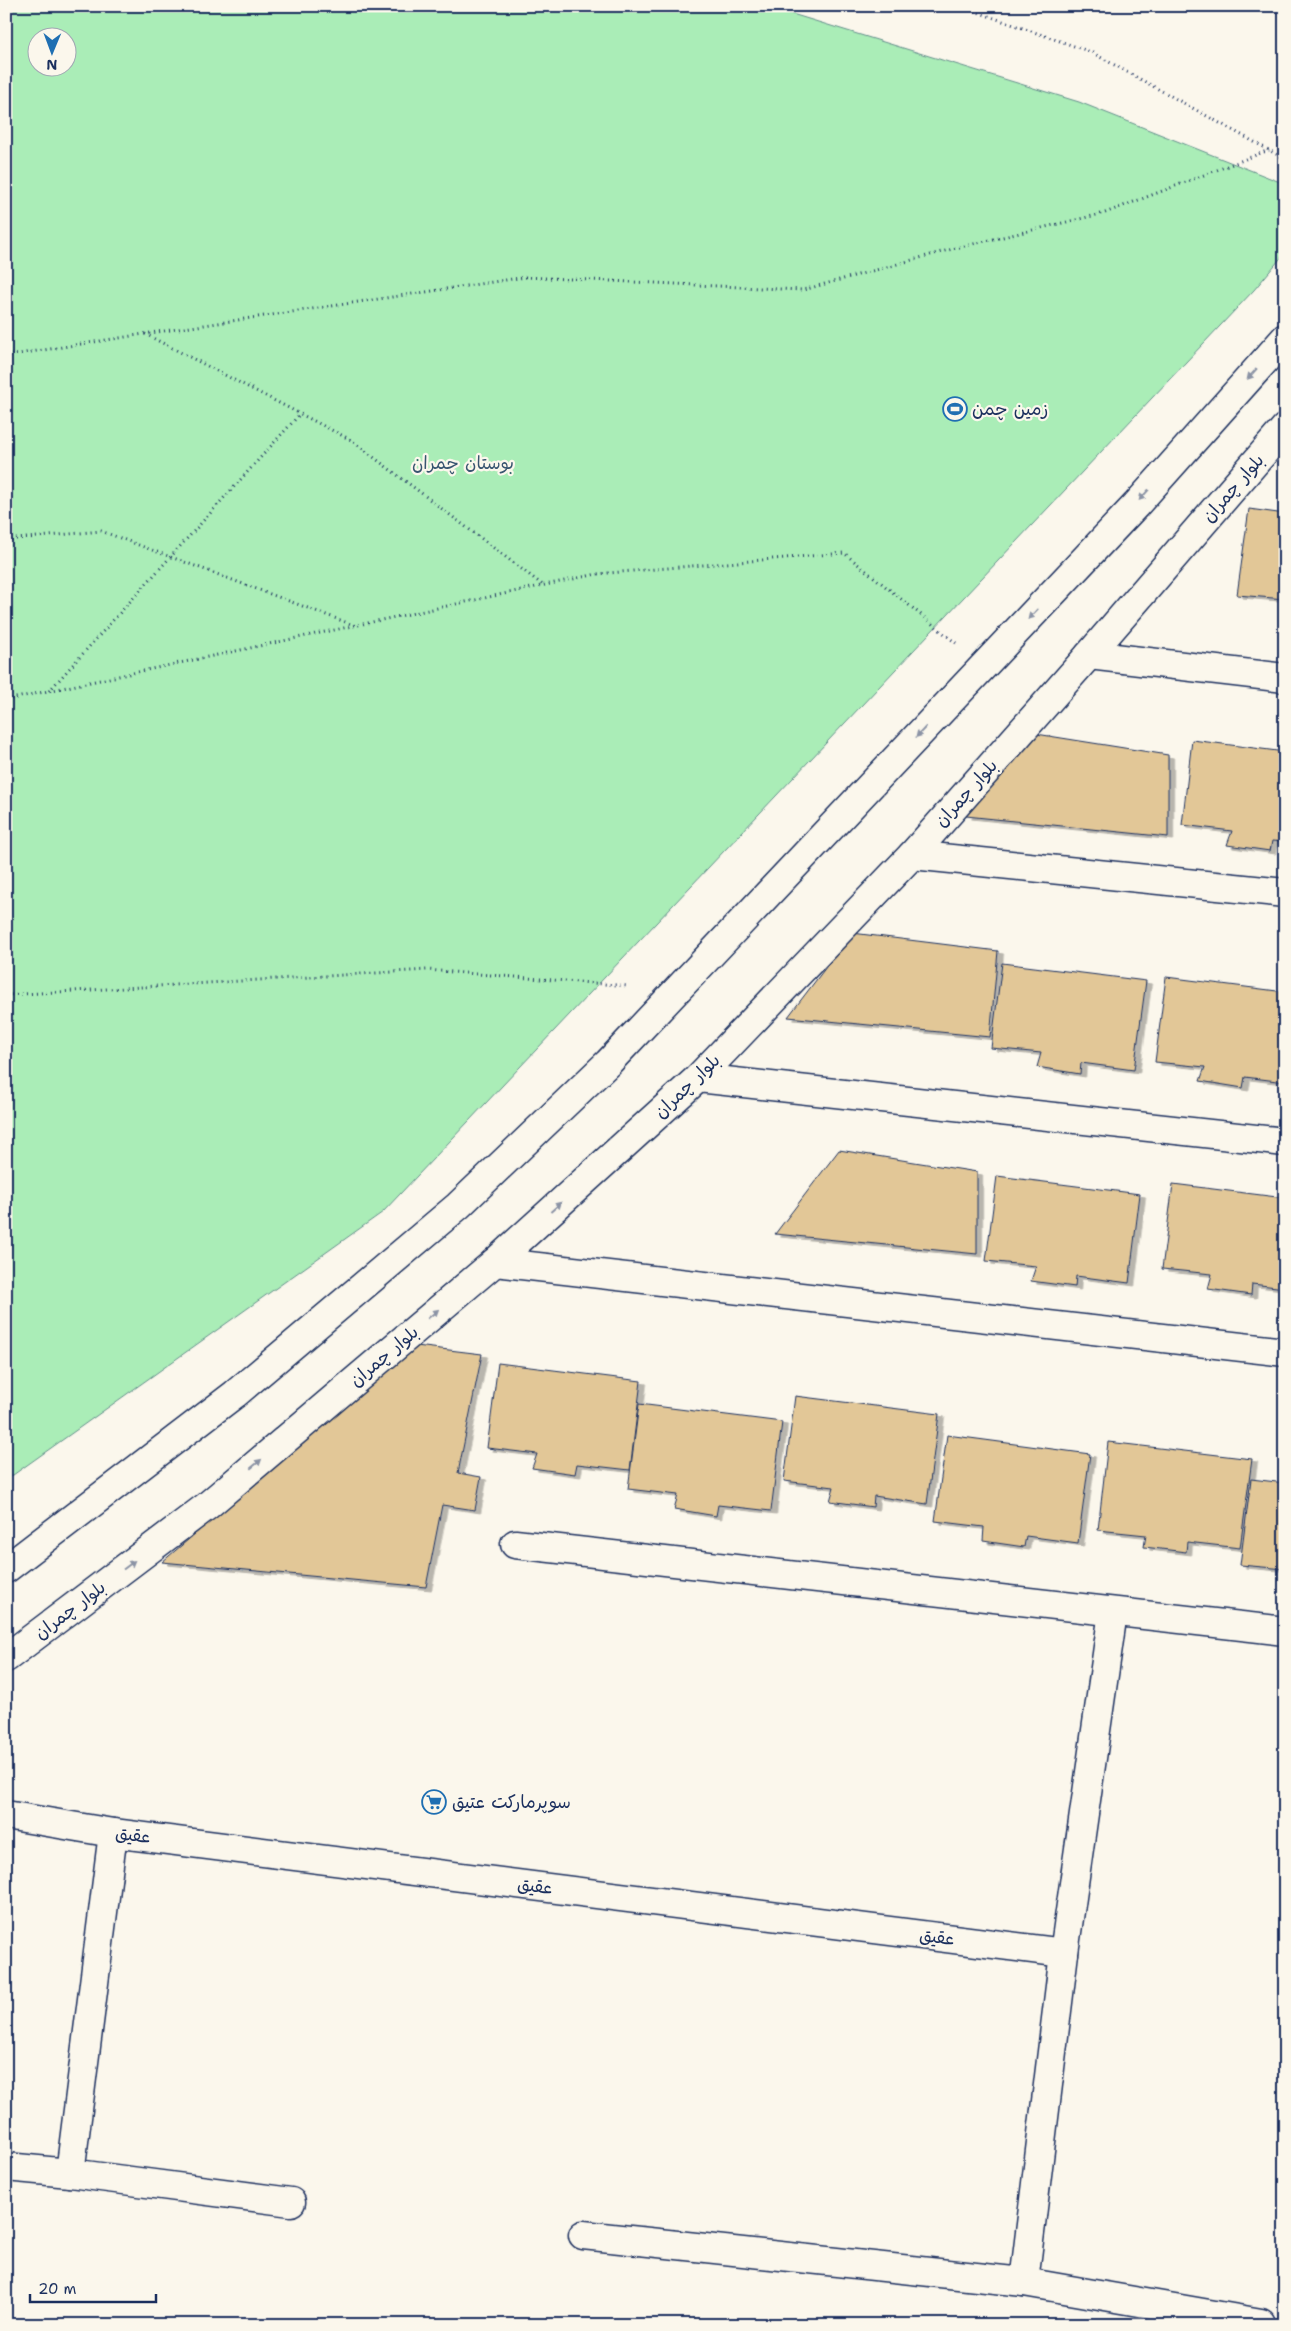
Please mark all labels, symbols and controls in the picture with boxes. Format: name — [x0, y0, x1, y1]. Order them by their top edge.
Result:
north arrow — [28, 28, 78, 78]
text: N — [46, 56, 57, 74]
one-way arrow — [1246, 368, 1258, 380]
sports icon: زمین چمن — [942, 396, 968, 422]
place label: زمین چمن — [972, 397, 1048, 421]
street label: بلوار چمران — [1197, 449, 1269, 527]
park label: بوستان چمران — [412, 451, 514, 475]
one-way arrow — [1138, 489, 1150, 501]
one-way arrow — [1027, 607, 1039, 619]
one-way arrow — [915, 725, 927, 737]
street label: بلوار چمران — [929, 754, 1003, 832]
street label: بلوار چمران — [649, 1048, 725, 1124]
one-way arrow — [549, 1201, 561, 1213]
one-way arrow — [427, 1308, 439, 1320]
street label: بلوار چمران — [344, 1320, 424, 1392]
one-way arrow — [249, 1459, 262, 1470]
one-way arrow — [122, 1560, 135, 1571]
street label: بلوار چمران — [29, 1575, 111, 1645]
supermarket icon: سوپرمارکت عتیق — [421, 1789, 447, 1815]
place label: سوپرمارکت عتیق — [452, 1790, 571, 1814]
street label: عقیق — [114, 1821, 152, 1849]
street label: عقیق — [516, 1872, 554, 1900]
street label: عقیق — [918, 1923, 956, 1951]
scale bar — [30, 2271, 156, 2303]
text: 20 m — [38, 2279, 77, 2299]

